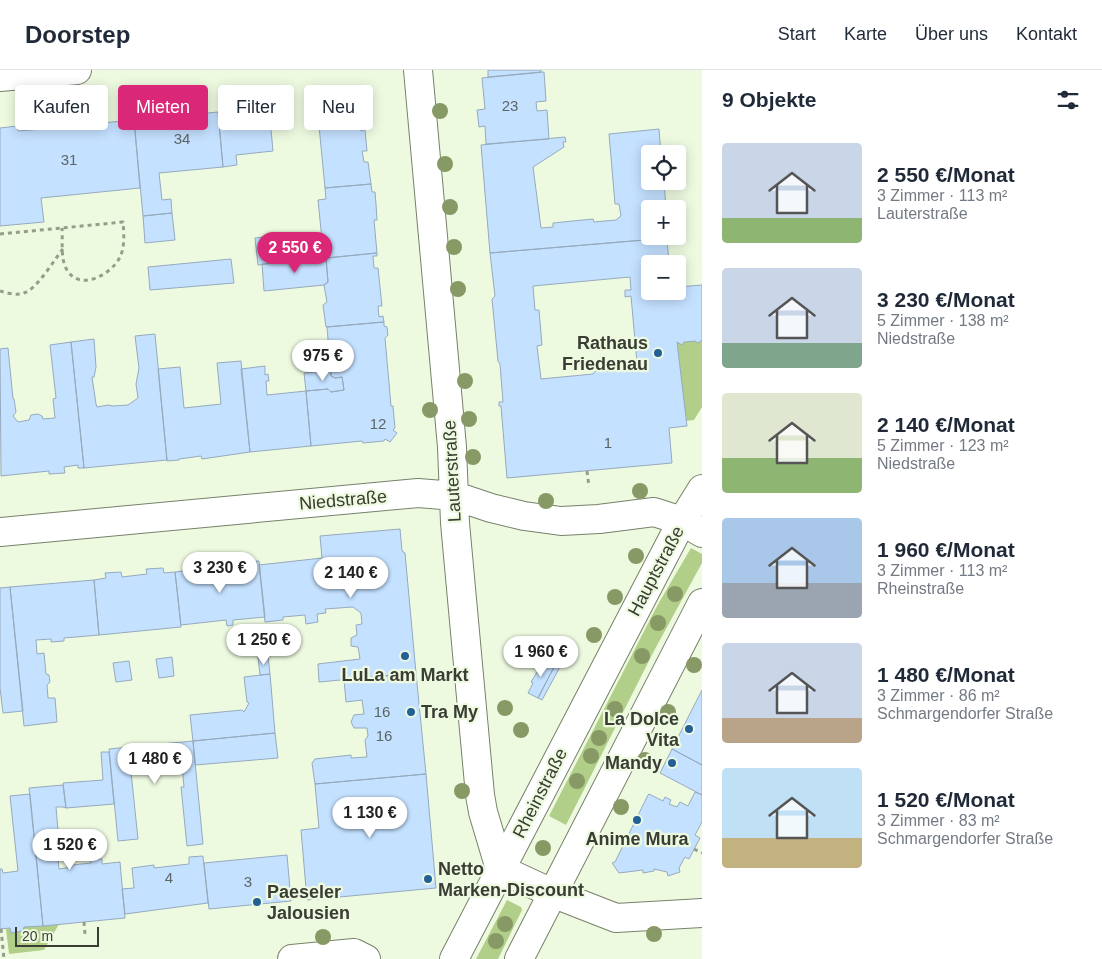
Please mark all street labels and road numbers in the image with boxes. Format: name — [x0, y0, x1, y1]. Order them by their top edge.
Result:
street label: Lauterstraße — [439, 420, 465, 522]
street label: Niedstraße — [298, 486, 388, 514]
street label: Hauptstraße — [624, 523, 688, 619]
street label: Rheinstraße — [509, 745, 571, 841]

